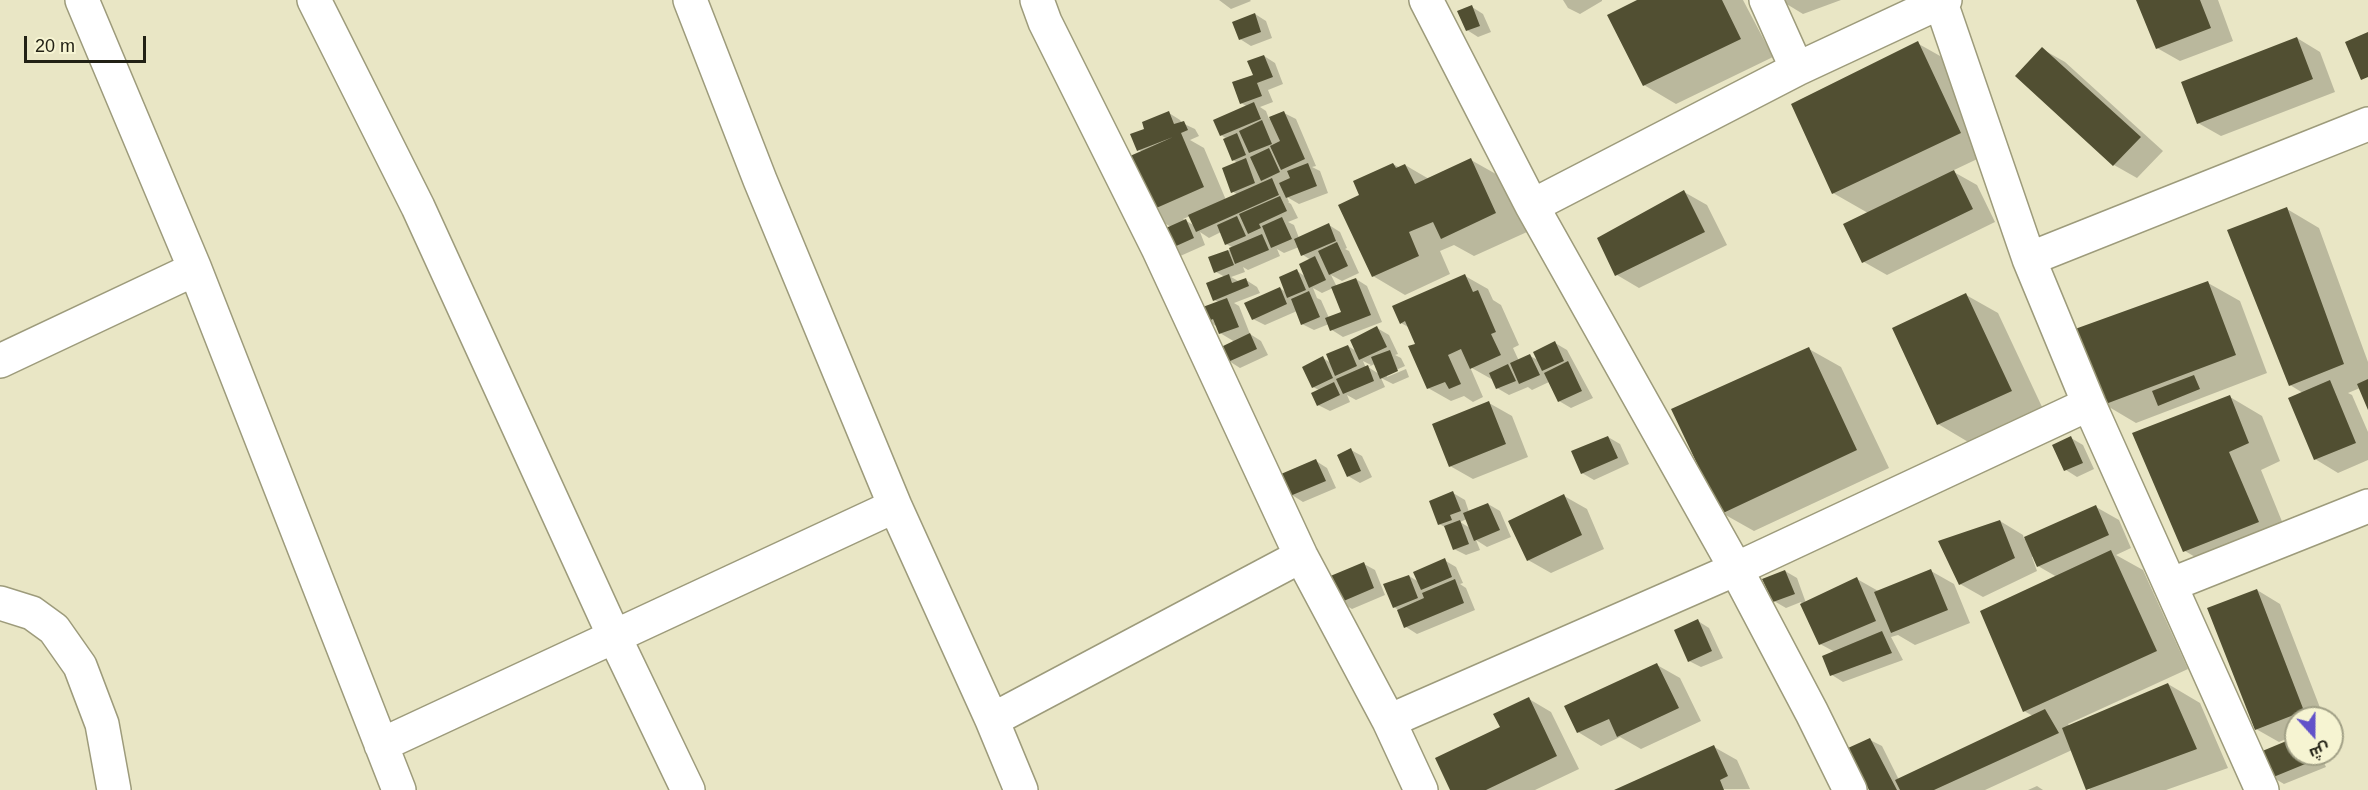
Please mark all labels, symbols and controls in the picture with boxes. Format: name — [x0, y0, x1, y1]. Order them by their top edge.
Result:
scale bar — [27, 24, 148, 62]
text: 20 m — [35, 36, 75, 56]
north arrow — [2284, 706, 2344, 766]
text: ش — [2307, 740, 2333, 763]

